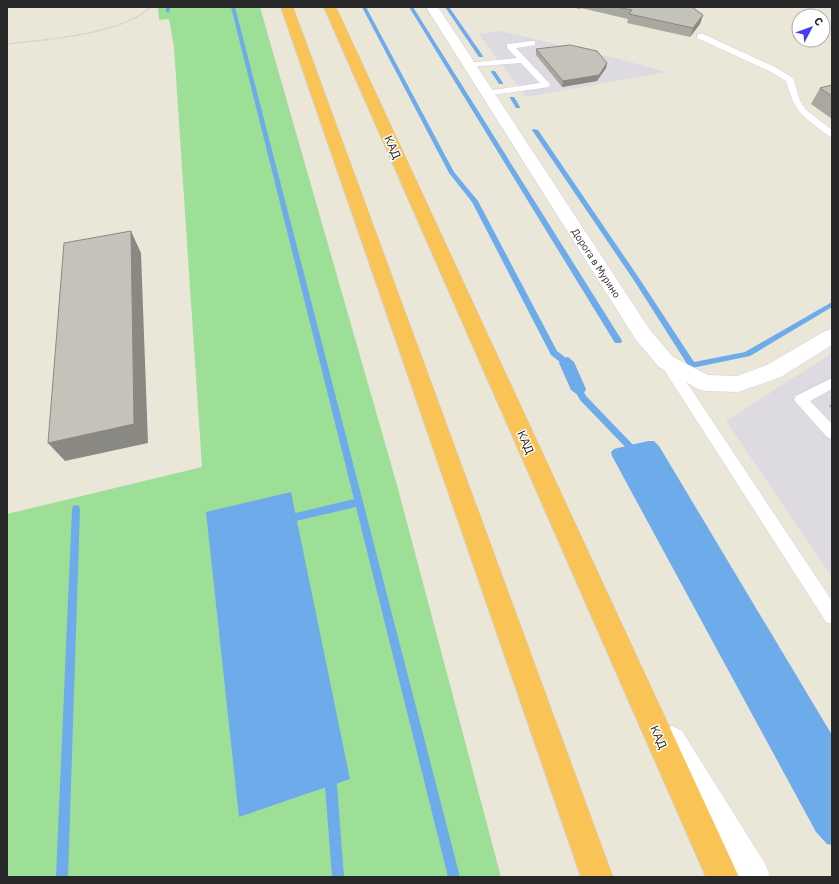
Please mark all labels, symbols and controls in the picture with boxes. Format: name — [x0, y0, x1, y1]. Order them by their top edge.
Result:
north arrow — [791, 8, 831, 48]
text: С — [811, 14, 826, 29]
street label: КАД — [381, 133, 405, 162]
street label: Дорога в Мурино — [569, 226, 624, 301]
street label: КАД — [514, 428, 538, 457]
street label: КАД — [647, 723, 671, 752]

